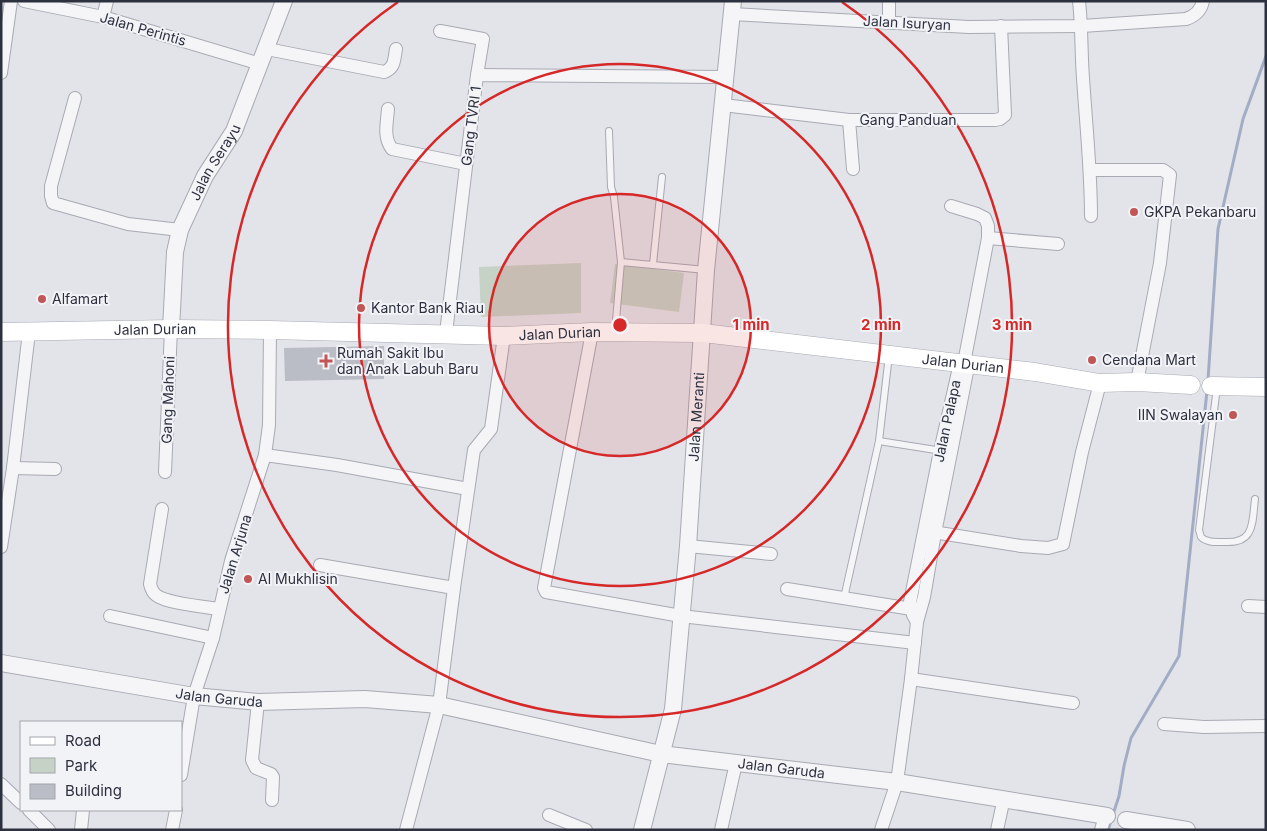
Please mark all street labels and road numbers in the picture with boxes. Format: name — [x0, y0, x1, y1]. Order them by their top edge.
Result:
street label: Jalan Perintis — [98, 8, 188, 49]
street label: Jalan Isuryan — [863, 12, 951, 33]
street label: Gang TVRI 1 — [457, 85, 484, 167]
street label: Gang Panduan — [859, 111, 957, 128]
street label: Jalan Serayu — [186, 122, 244, 203]
street label: Jalan Durian — [113, 320, 196, 338]
street label: Jalan Durian — [518, 323, 601, 343]
street label: Jalan Durian — [921, 350, 1005, 376]
street label: Gang Mahoni — [157, 356, 178, 444]
street label: Jalan Meranti — [685, 372, 707, 462]
street label: Jalan Palapa — [929, 378, 964, 464]
street label: Jalan Arjuna — [214, 512, 255, 596]
street label: Jalan Garuda — [174, 684, 263, 710]
street label: Jalan Garuda — [737, 754, 826, 781]

